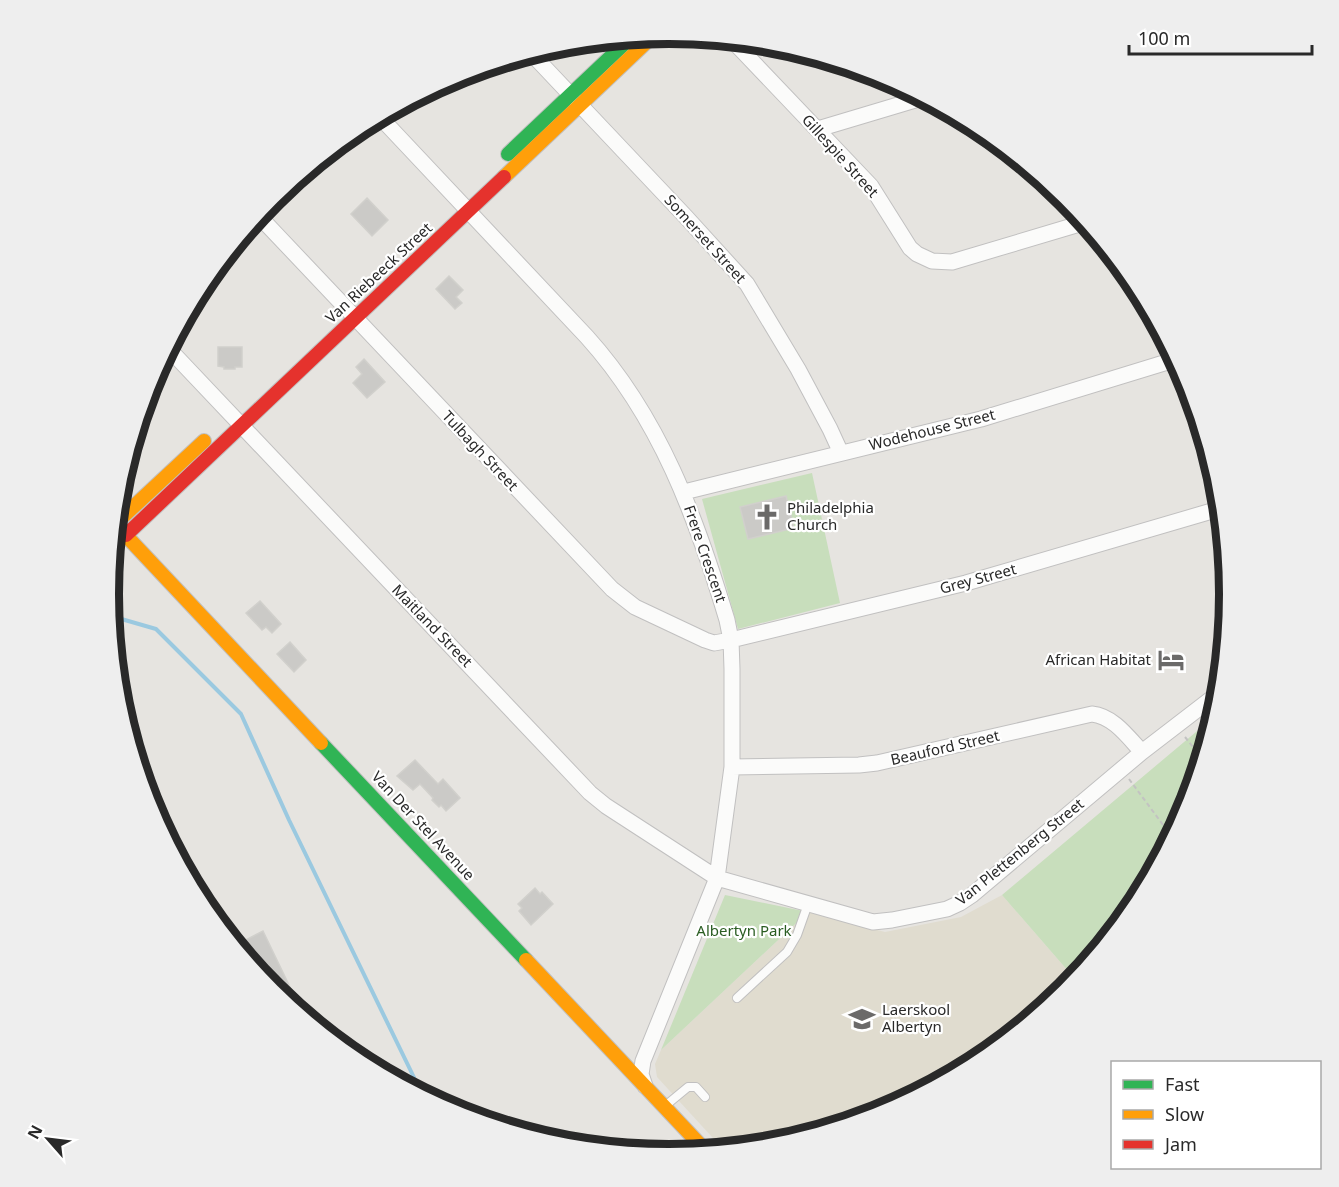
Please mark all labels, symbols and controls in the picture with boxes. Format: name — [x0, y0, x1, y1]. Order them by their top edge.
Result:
scale bar — [1129, 18, 1312, 56]
text: 100 m — [1138, 26, 1190, 50]
street label: Gillespie Street — [798, 109, 884, 202]
street label: Somerset Street — [661, 190, 751, 287]
street label: Van Riebeeck Street — [321, 217, 436, 327]
street label: Wodehouse Street — [867, 404, 998, 454]
street label: Tulbagh Street — [438, 406, 523, 495]
place label: Philadelphia Church — [787, 497, 874, 534]
street label: Frere Crescent — [680, 502, 732, 606]
church icon: Philadelphia Church — [752, 502, 782, 532]
street label: Grey Street — [937, 558, 1019, 598]
street label: Maitland Street — [388, 580, 478, 671]
hotel icon: African Habitat — [1156, 645, 1186, 675]
place label: African Habitat — [1046, 649, 1152, 669]
street label: Beauford Street — [888, 725, 1002, 769]
street label: Van Der Stel Avenue — [368, 766, 480, 884]
street label: Van Plettenberg Street — [951, 793, 1088, 909]
park label: Albertyn Park — [696, 920, 792, 940]
place label: Laerskool Albertyn — [882, 999, 950, 1036]
school or university icon: Laerskool Albertyn — [847, 1004, 877, 1034]
legend — [1111, 1061, 1321, 1169]
text: Fast — [1165, 1072, 1200, 1096]
text: Slow — [1165, 1102, 1204, 1126]
north arrow — [18, 1109, 78, 1169]
text: N — [22, 1121, 48, 1143]
text: Jam — [1163, 1132, 1197, 1156]

